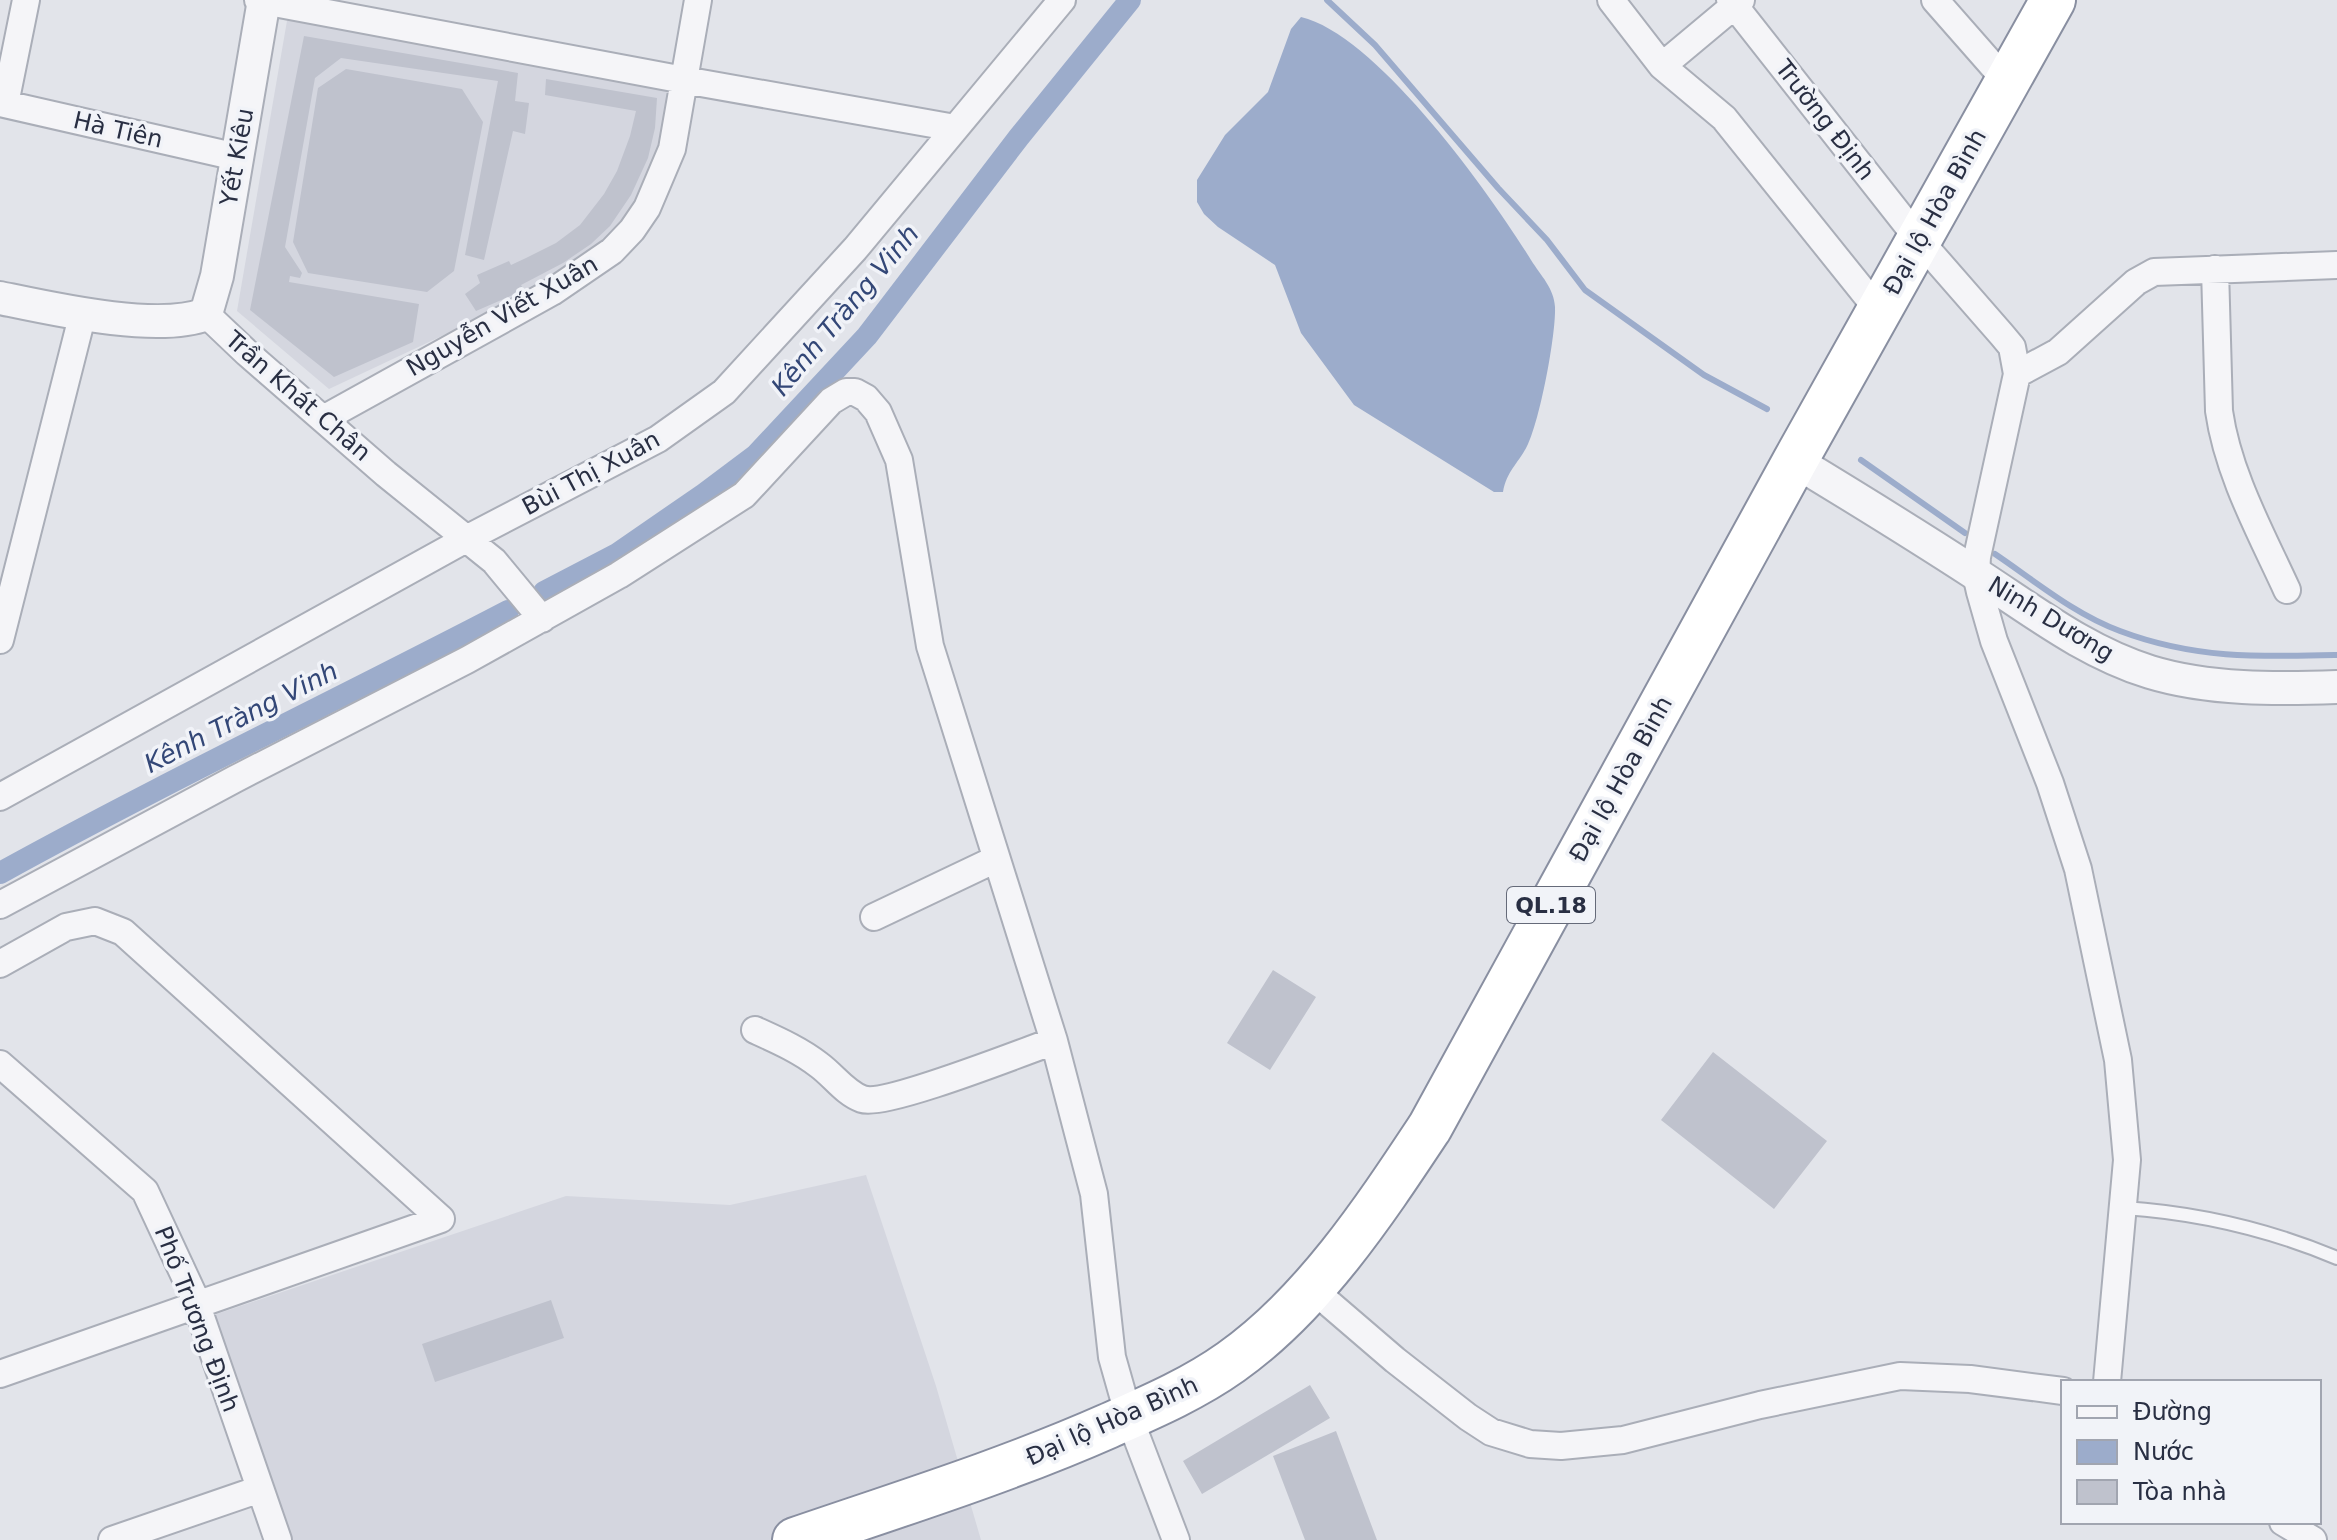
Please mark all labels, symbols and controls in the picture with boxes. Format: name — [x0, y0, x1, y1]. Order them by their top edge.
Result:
street label: Trường Định — [1769, 54, 1881, 186]
street label: Hà Tiên — [71, 106, 165, 154]
street label: Yết Kiêu — [214, 106, 259, 209]
street label: Đại lộ Hòa Bình — [1878, 124, 1992, 300]
water label: Kênh Tràng Vinh — [765, 219, 925, 401]
street label: Nguyễn Viết Xuân — [401, 249, 603, 382]
street label: Trần Khát Chân — [219, 325, 376, 467]
street label: Bùi Thị Xuân — [517, 425, 665, 521]
street label: Ninh Dương — [1983, 571, 2119, 667]
water label: Kênh Tràng Vinh — [139, 655, 343, 779]
street label: Đại lộ Hòa Bình — [1564, 691, 1678, 867]
road number: QL.18 — [1507, 887, 1595, 923]
street label: Phố Trương Định — [149, 1222, 245, 1416]
street label: Đại lộ Hòa Bình — [1022, 1371, 1202, 1471]
legend — [2061, 1380, 2321, 1524]
text: Đường — [2133, 1398, 2212, 1426]
text: Nước — [2133, 1438, 2194, 1466]
text: Tòa nhà — [2132, 1478, 2227, 1506]

